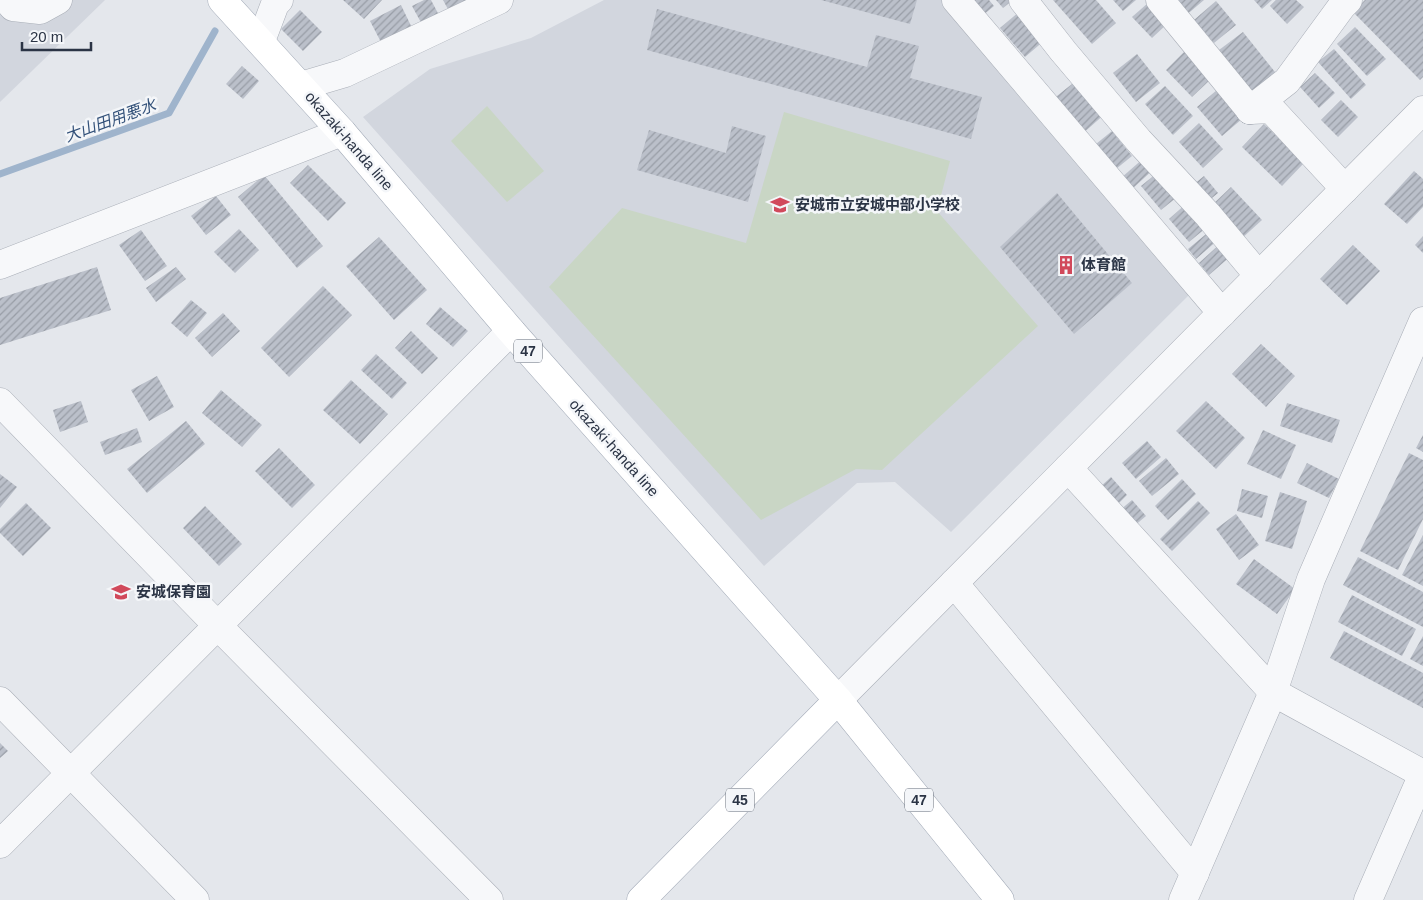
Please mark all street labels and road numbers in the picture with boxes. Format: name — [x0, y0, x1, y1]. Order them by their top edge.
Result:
street label: okazaki-handa line — [302, 88, 397, 193]
road number: 47 — [514, 340, 542, 362]
street label: okazaki-handa line — [566, 395, 663, 500]
road number: 45 — [726, 788, 754, 812]
road number: 47 — [905, 788, 933, 812]

